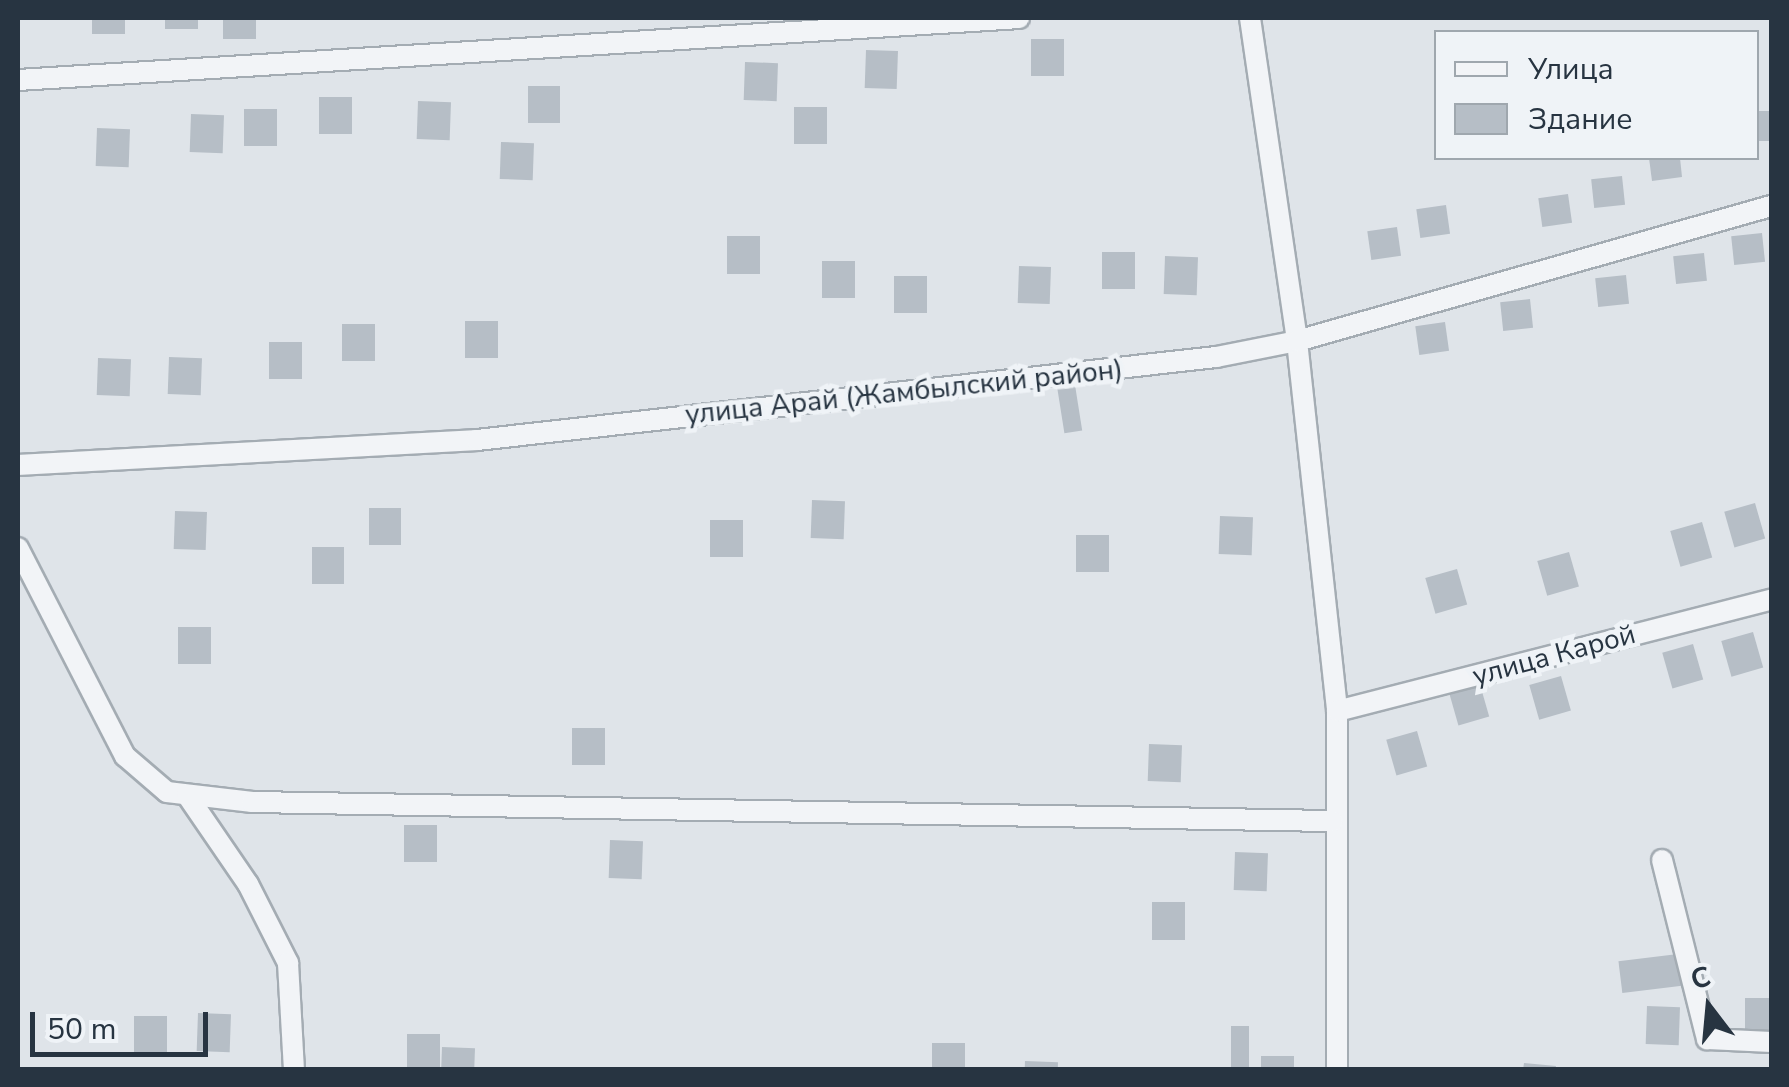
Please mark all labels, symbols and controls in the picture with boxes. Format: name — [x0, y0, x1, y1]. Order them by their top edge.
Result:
legend — [1434, 30, 1759, 160]
text: Улица — [1528, 49, 1614, 90]
text: Здание — [1528, 99, 1633, 140]
street label: улица Арай (Жамбылский район) — [683, 352, 1125, 432]
street label: улица Карой — [1469, 617, 1639, 693]
north arrow — [1659, 957, 1759, 1057]
text: С — [1686, 957, 1715, 999]
scale bar — [35, 992, 212, 1054]
text: 50 m — [47, 1009, 116, 1050]

